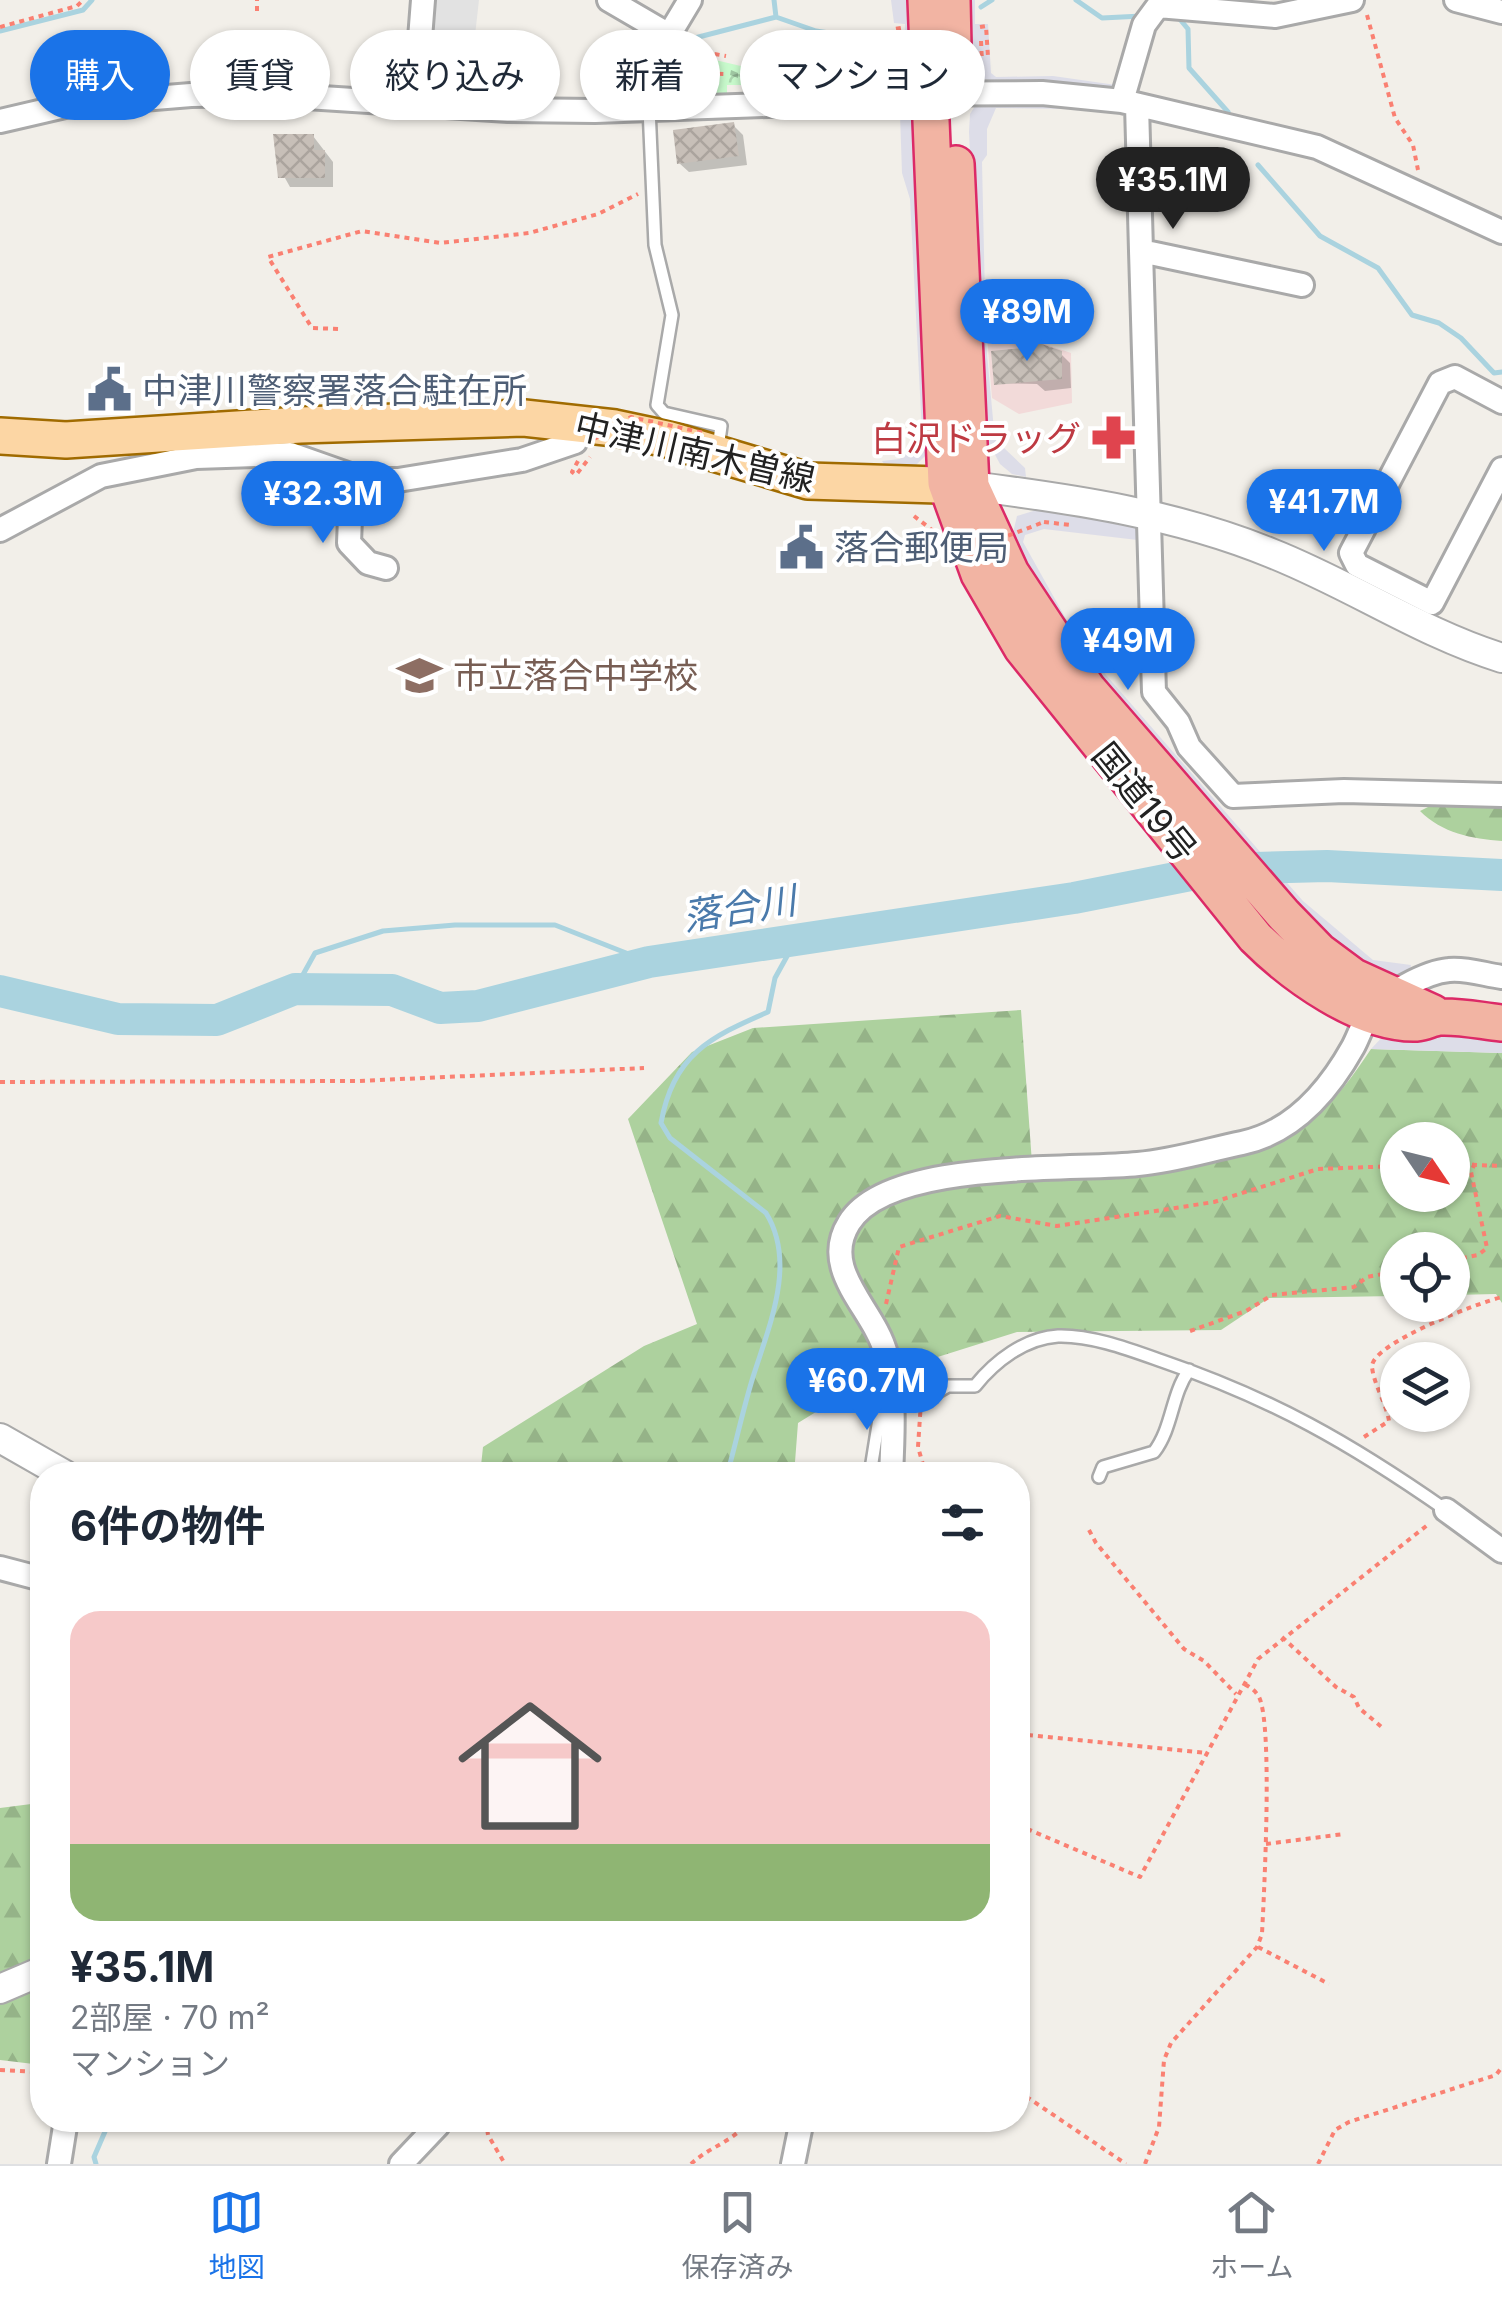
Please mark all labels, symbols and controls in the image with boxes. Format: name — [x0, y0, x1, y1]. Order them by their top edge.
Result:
chip: 購入 — [30, 30, 170, 120]
chip: 賃貸 — [190, 30, 330, 120]
chip: 絞り込み — [350, 30, 560, 120]
chip: 新着 — [580, 30, 720, 120]
chip: マンション — [740, 30, 985, 120]
pin: ¥35.1M — [1092, 147, 1254, 232]
text: ¥35.1M — [1118, 160, 1228, 199]
pin: ¥89M — [968, 279, 1086, 364]
text: ¥89M — [982, 292, 1072, 331]
public building icon: 中津川警察署落合駐在所 — [85, 366, 133, 414]
place label: 中津川警察署落合駐在所 — [142, 369, 527, 411]
street label: 中津川南木曽線 — [571, 404, 819, 500]
pharmacy icon: 白沢ドラッグ — [1090, 414, 1138, 462]
place label: 白沢ドラッグ — [871, 417, 1081, 459]
pin: ¥32.3M — [242, 461, 404, 546]
pin: ¥41.7M — [1243, 469, 1405, 554]
text: ¥32.3M — [263, 474, 383, 513]
text: ¥41.7M — [1269, 482, 1379, 521]
public building icon: 落合郵便局 — [777, 523, 825, 571]
place label: 落合郵便局 — [834, 526, 1009, 568]
pin: ¥49M — [1069, 608, 1187, 693]
text: ¥49M — [1083, 621, 1173, 660]
school or university icon: 市立落合中学校 — [396, 651, 444, 699]
place label: 市立落合中学校 — [453, 654, 698, 696]
street label: 国道19号 — [1084, 734, 1206, 870]
water label: 落合川 — [679, 876, 803, 940]
north arrow — [1380, 1122, 1470, 1212]
map controls — [1380, 1122, 1470, 1432]
button: locate — [1380, 1232, 1470, 1322]
button: layers — [1380, 1342, 1470, 1432]
pin: ¥60.7M — [786, 1348, 948, 1433]
text: ¥60.7M — [808, 1361, 926, 1400]
icon: filters — [935, 1495, 990, 1550]
text: 6件の物件 — [70, 1500, 265, 1551]
icon: home — [440, 1676, 620, 1856]
text: ¥35.1M — [70, 1941, 214, 1992]
text: 2部屋 · 70 m² — [70, 1998, 270, 2037]
text: マンション — [70, 2044, 230, 2083]
tab: 地図 — [208, 2185, 264, 2285]
tab: 保存済み — [681, 2185, 793, 2285]
tab: ホーム — [1210, 2185, 1294, 2285]

